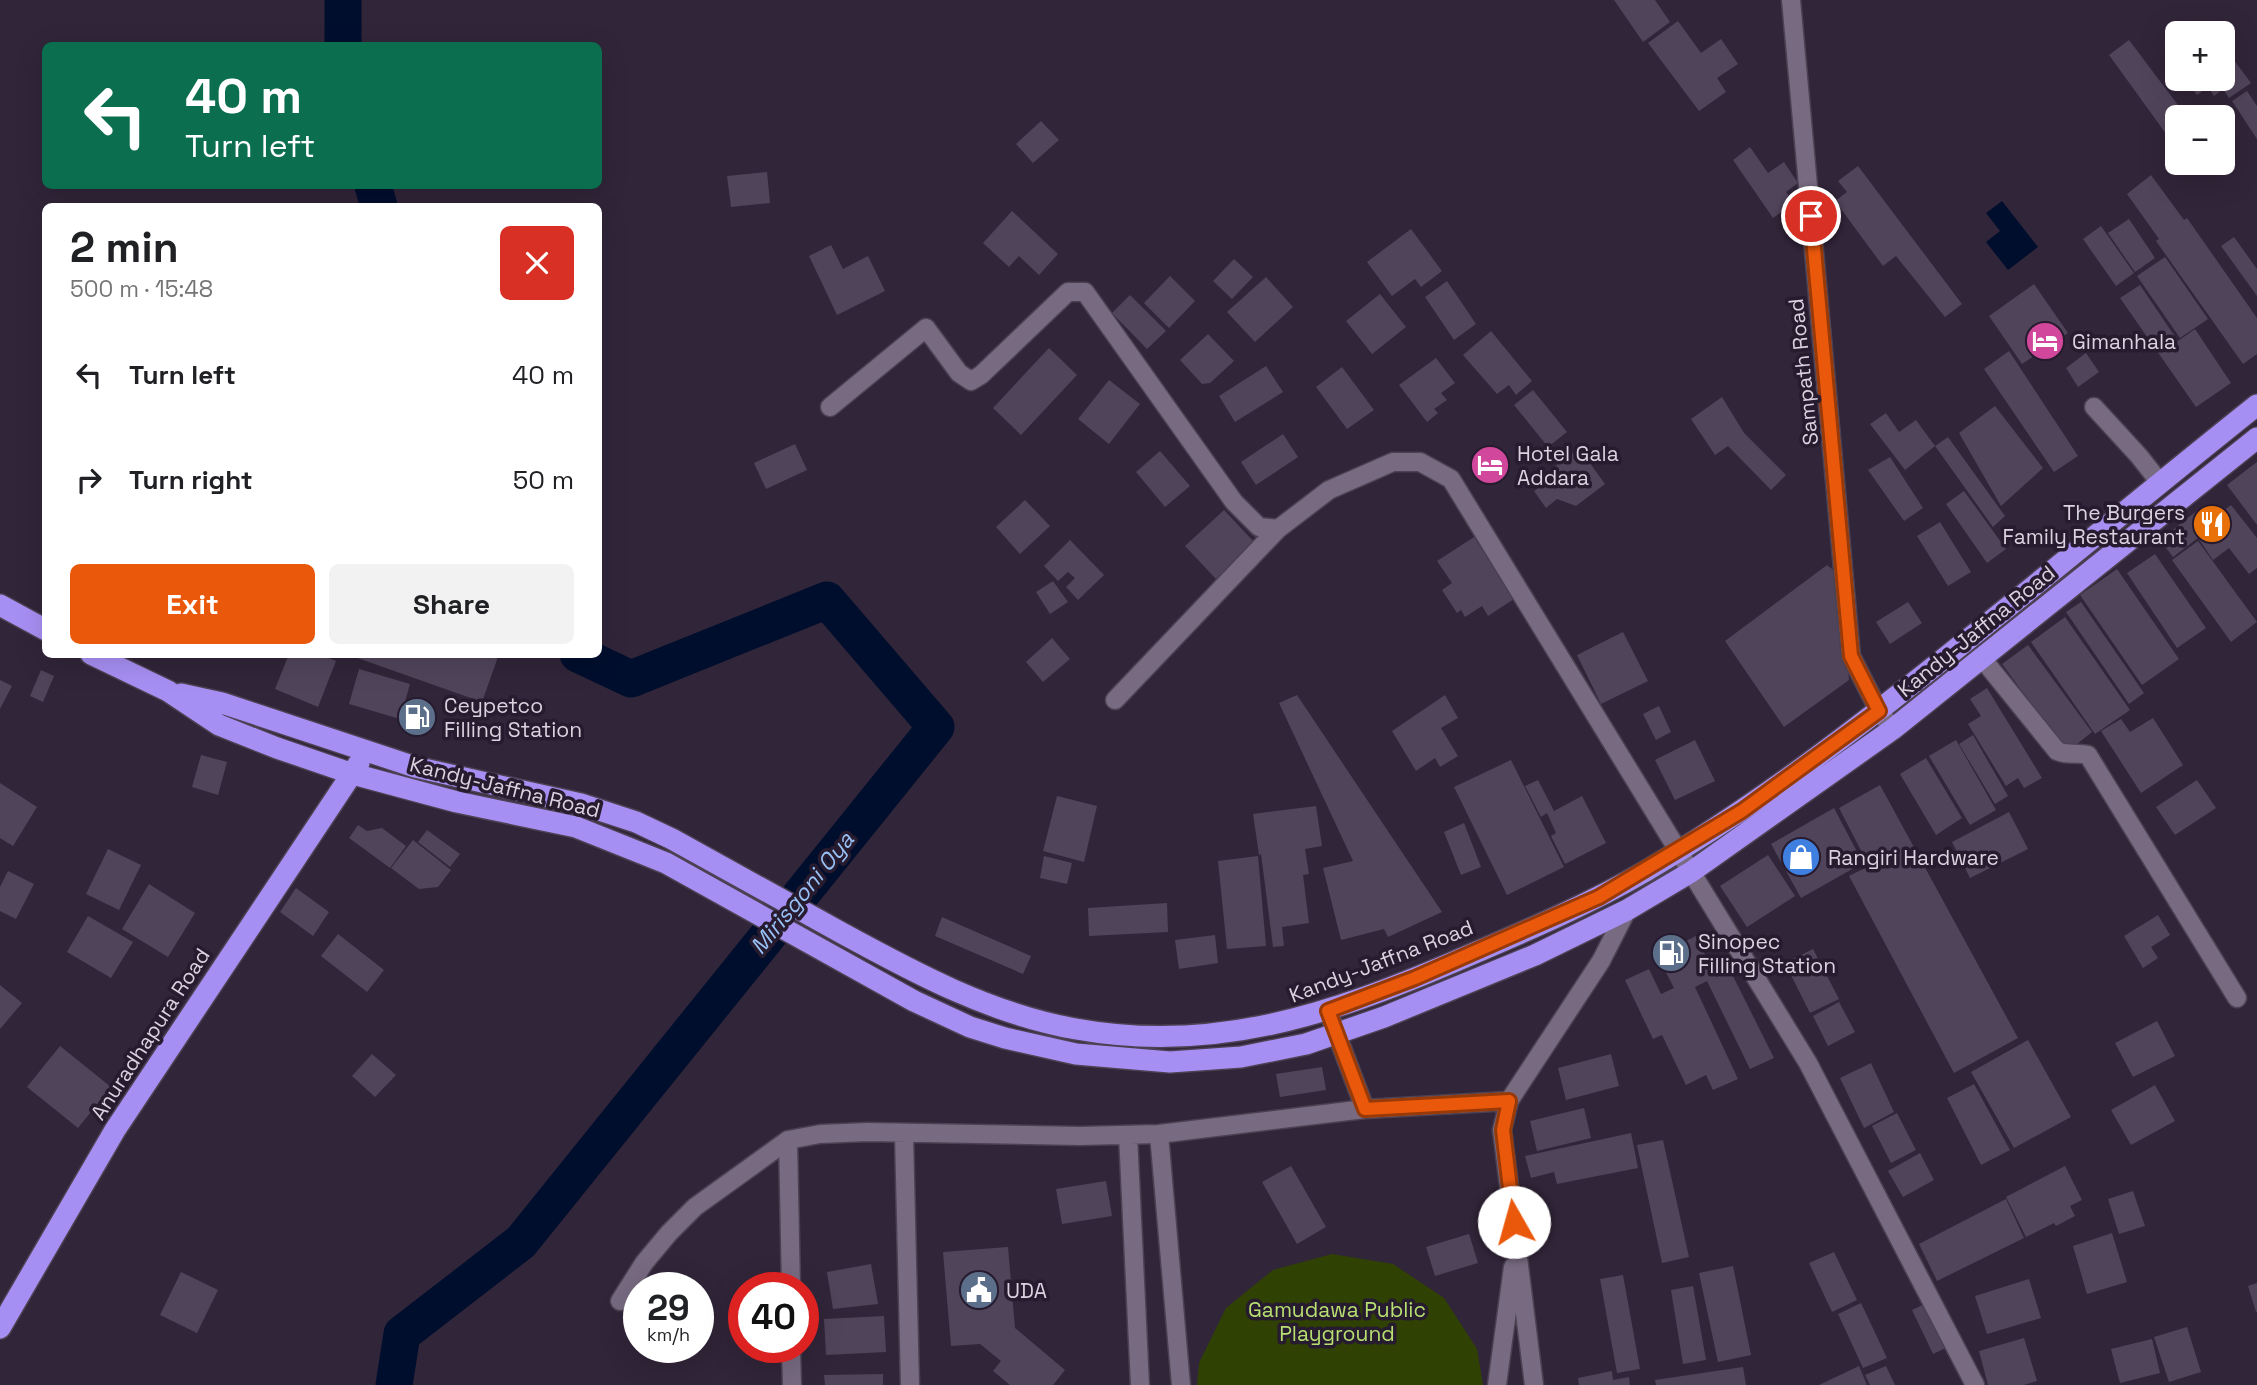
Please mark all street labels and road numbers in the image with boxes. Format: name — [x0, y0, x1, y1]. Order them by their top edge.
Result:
street label: Sampath Road — [1782, 297, 1824, 447]
street label: Kandy-Jaffna Road — [1892, 559, 2060, 703]
street label: Kandy-Jaffna Road — [407, 750, 603, 824]
street label: Kandy-Jaffna Road — [1285, 913, 1477, 1009]
street label: Anuradhapura Road — [84, 943, 216, 1125]

